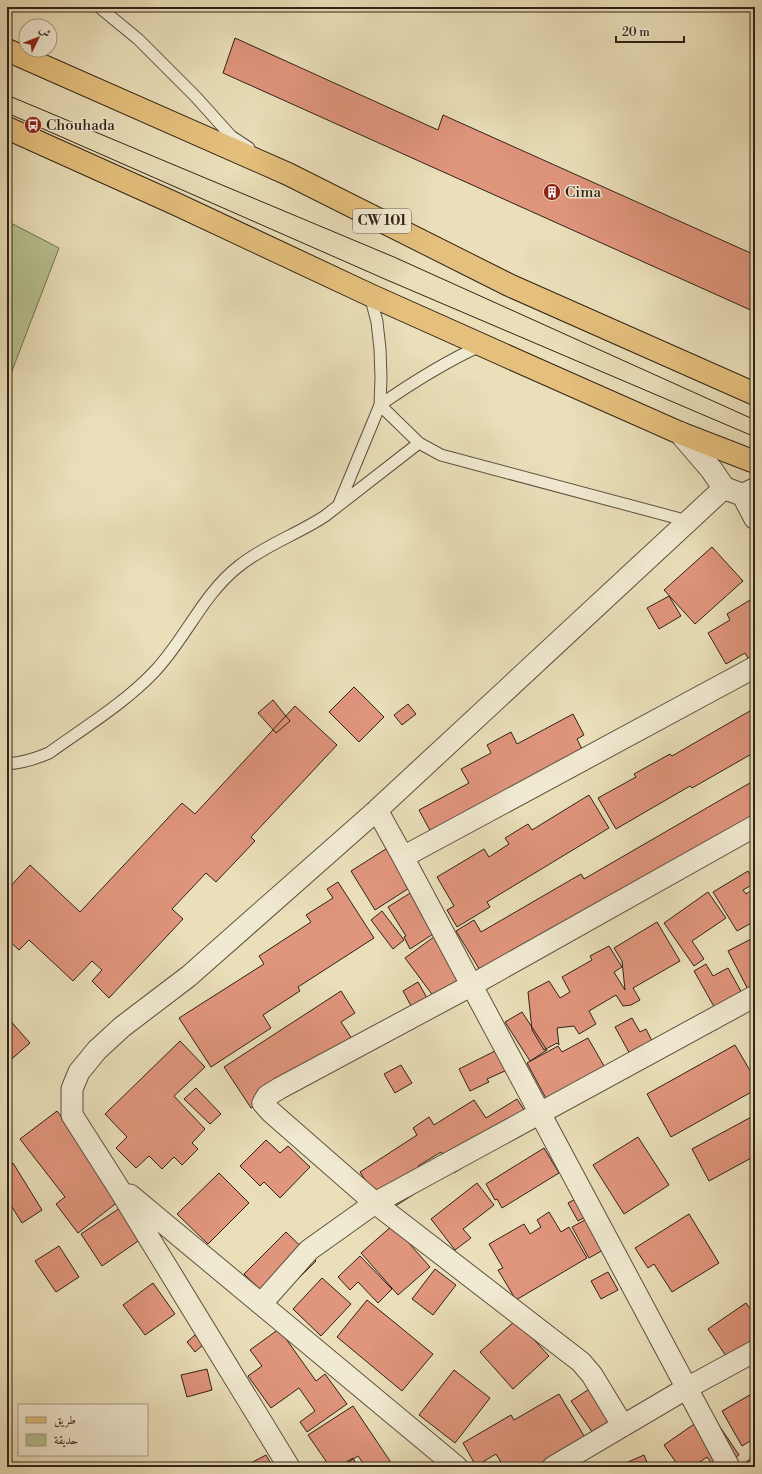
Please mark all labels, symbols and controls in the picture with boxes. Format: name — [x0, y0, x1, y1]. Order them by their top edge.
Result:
north arrow — [18, 18, 58, 58]
scale bar — [616, 18, 684, 44]
text: ش — [36, 23, 53, 41]
text: 20 m — [622, 25, 650, 40]
bus stop icon: Chouhada — [23, 115, 43, 135]
place label: Chouhada — [46, 116, 115, 135]
building icon: Cima — [542, 182, 562, 202]
place label: Cima — [565, 183, 601, 202]
road number: CW 101 — [353, 209, 411, 233]
legend — [18, 1404, 148, 1456]
text: طريق — [54, 1413, 76, 1428]
text: حديقة — [54, 1433, 78, 1448]

